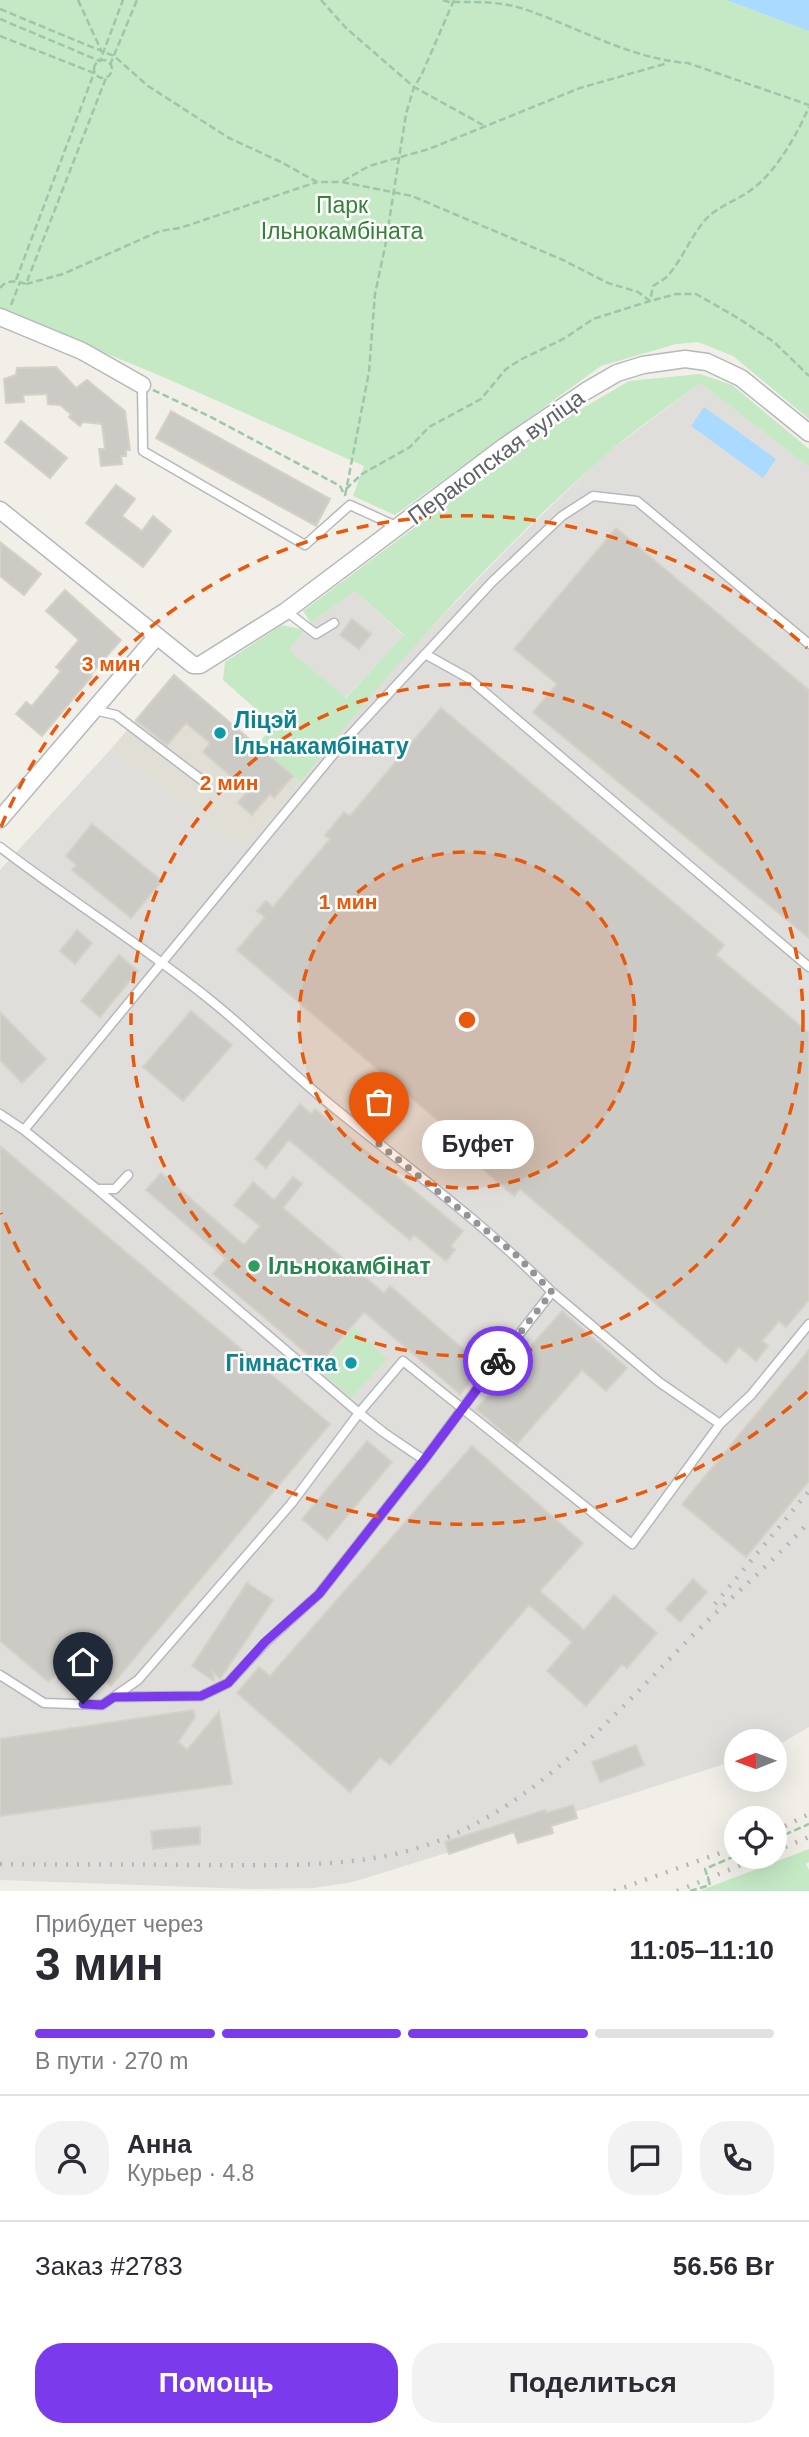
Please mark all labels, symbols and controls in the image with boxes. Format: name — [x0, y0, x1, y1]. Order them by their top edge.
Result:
park label: Парк Ільнокамбіната — [261, 192, 423, 244]
street label: Перакопская вуліца — [403, 384, 589, 530]
text: 3 мин — [82, 652, 140, 675]
place label: Ліцэй Ільнакамбінату — [234, 707, 409, 759]
marker: Ліцэй Ільнакамбінату — [212, 725, 228, 741]
text: 2 мин — [200, 771, 258, 794]
text: 1 мин — [319, 890, 377, 913]
centre of rings — [455, 1008, 479, 1032]
pin — [349, 1072, 409, 1144]
icon: bag — [360, 1083, 398, 1121]
callout: Буфет — [421, 1120, 533, 1168]
text: Буфет — [442, 1131, 514, 1157]
place label: Ільнокамбінат — [268, 1253, 431, 1279]
marker: Ільнокамбінат — [246, 1258, 262, 1274]
courier — [463, 1326, 533, 1396]
icon: bike — [479, 1342, 517, 1380]
place label: Гімнастка — [226, 1350, 337, 1376]
marker: Гімнастка — [343, 1355, 359, 1371]
pin — [53, 1632, 113, 1704]
icon: home — [64, 1643, 102, 1681]
north arrow — [724, 1729, 788, 1792]
map controls — [724, 1729, 787, 1869]
button: locate — [724, 1806, 787, 1869]
text: Прибудет через — [35, 1911, 203, 1937]
text: 11:05–11:10 — [629, 1935, 774, 1965]
text: 3 мин — [35, 1938, 163, 1990]
text: В пути · 270 m — [35, 2048, 188, 2074]
button: person — [35, 2121, 109, 2195]
button: chat — [608, 2121, 682, 2195]
button: phone — [700, 2121, 774, 2195]
text: Анна — [127, 2129, 192, 2159]
text: Курьер · 4.8 — [127, 2160, 254, 2186]
text: Заказ #2783 — [35, 2251, 183, 2281]
text: 56.56 Br — [673, 2251, 774, 2281]
button: Помощь — [35, 2343, 398, 2423]
button: Поделиться — [412, 2343, 774, 2423]

